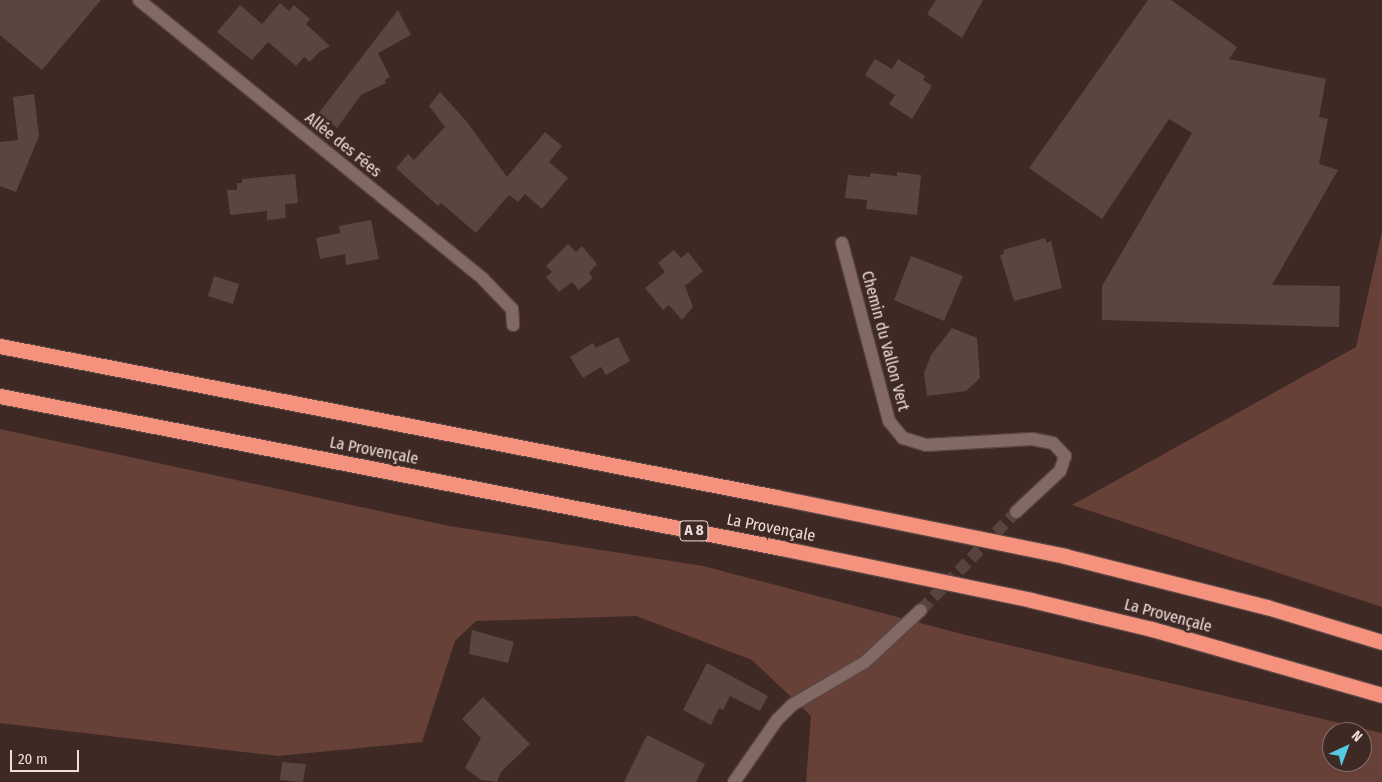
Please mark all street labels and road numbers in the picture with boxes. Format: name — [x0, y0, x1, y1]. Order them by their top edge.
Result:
street label: Allée des Fées — [301, 108, 385, 182]
street label: Chemin du Vallon Vert — [857, 269, 913, 413]
street label: La Provençale — [328, 433, 420, 469]
street label: La Provençale — [725, 510, 817, 546]
road number: A 8 — [679, 518, 709, 544]
street label: La Provençale — [1122, 595, 1214, 637]

